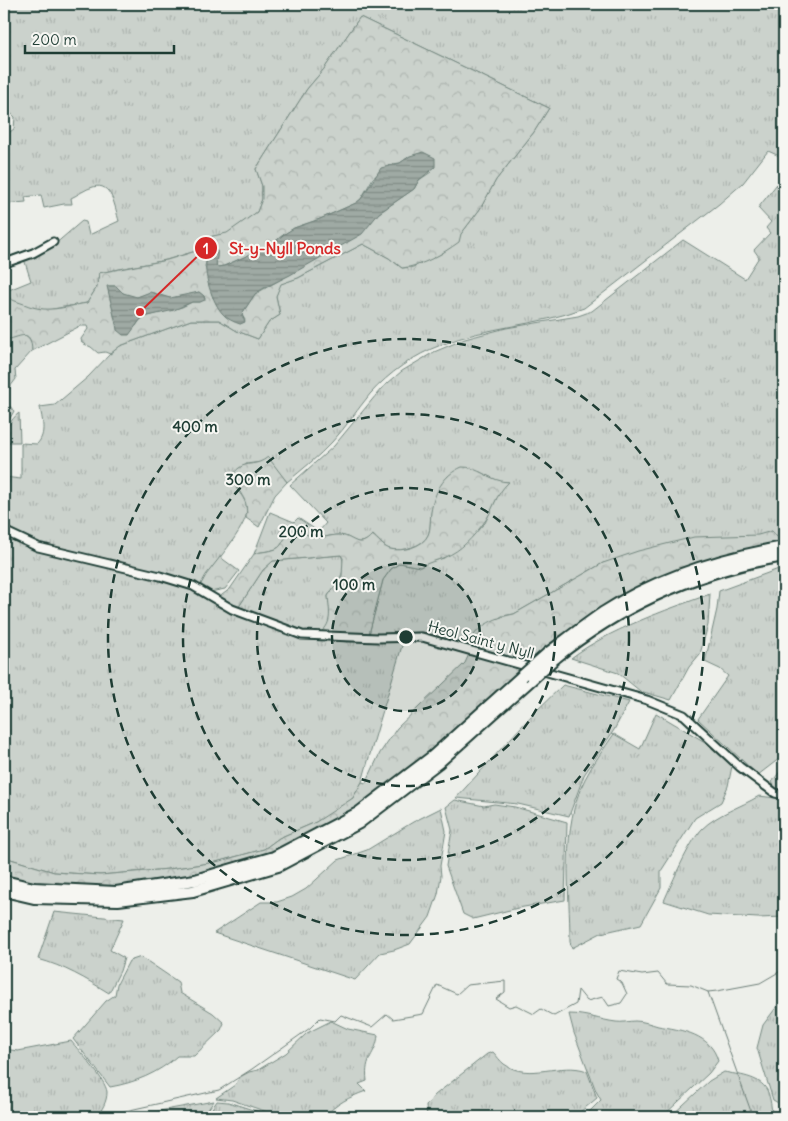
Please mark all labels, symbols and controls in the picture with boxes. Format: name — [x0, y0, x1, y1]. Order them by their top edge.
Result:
scale bar — [25, 22, 174, 54]
text: 200 m — [32, 30, 77, 49]
callout: St-y-Nyll Ponds — [194, 233, 350, 264]
text: St-y-Nyll Ponds — [229, 238, 341, 259]
text: 1 — [203, 239, 209, 258]
text: 400 m — [172, 417, 218, 436]
text: 300 m — [226, 470, 271, 489]
text: 200 m — [279, 522, 323, 541]
text: 100 m — [333, 575, 375, 594]
street label: Heol Saint y Nyll — [426, 616, 536, 663]
centre of rings — [397, 628, 415, 646]

